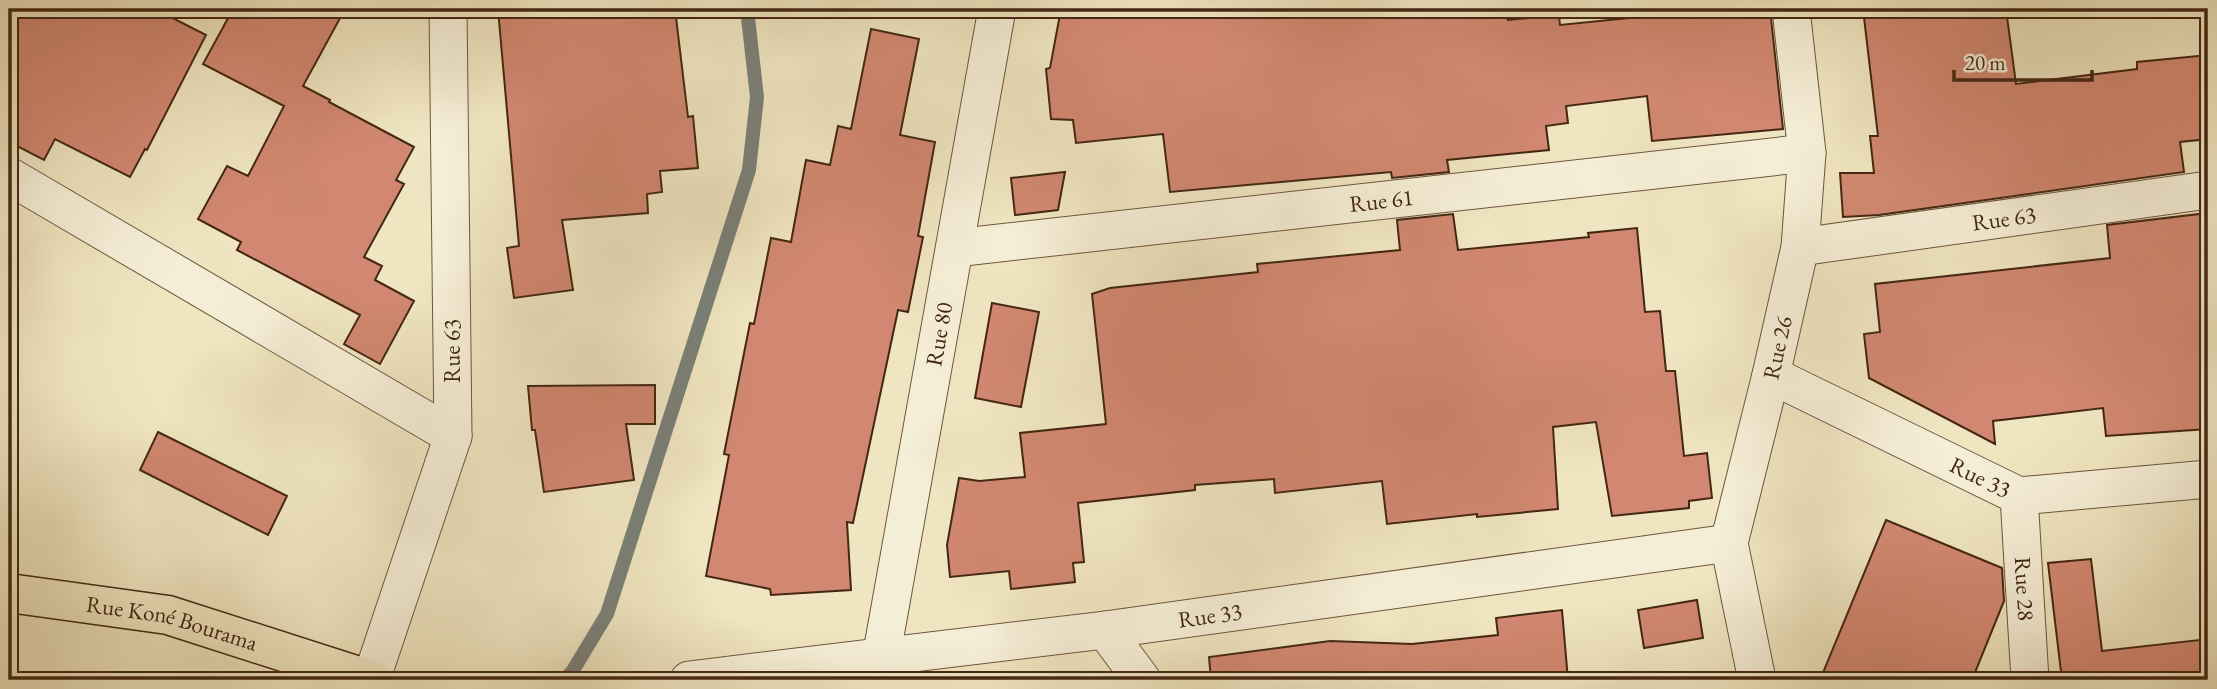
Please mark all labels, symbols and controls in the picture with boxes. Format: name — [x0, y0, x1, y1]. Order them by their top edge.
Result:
scale bar — [1954, 38, 2093, 82]
text: 20 m — [1965, 49, 2006, 76]
street label: Rue 61 — [1348, 182, 1415, 219]
street label: Rue 63 — [1970, 199, 2038, 238]
street label: Rue 80 — [918, 300, 959, 368]
street label: Rue 26 — [1755, 313, 1799, 382]
street label: Rue 63 — [437, 319, 467, 383]
street label: Rue 33 — [1945, 450, 2016, 505]
street label: Rue 28 — [2008, 556, 2041, 622]
street label: Rue Koné Bourama — [84, 589, 262, 658]
street label: Rue 33 — [1176, 596, 1244, 635]

